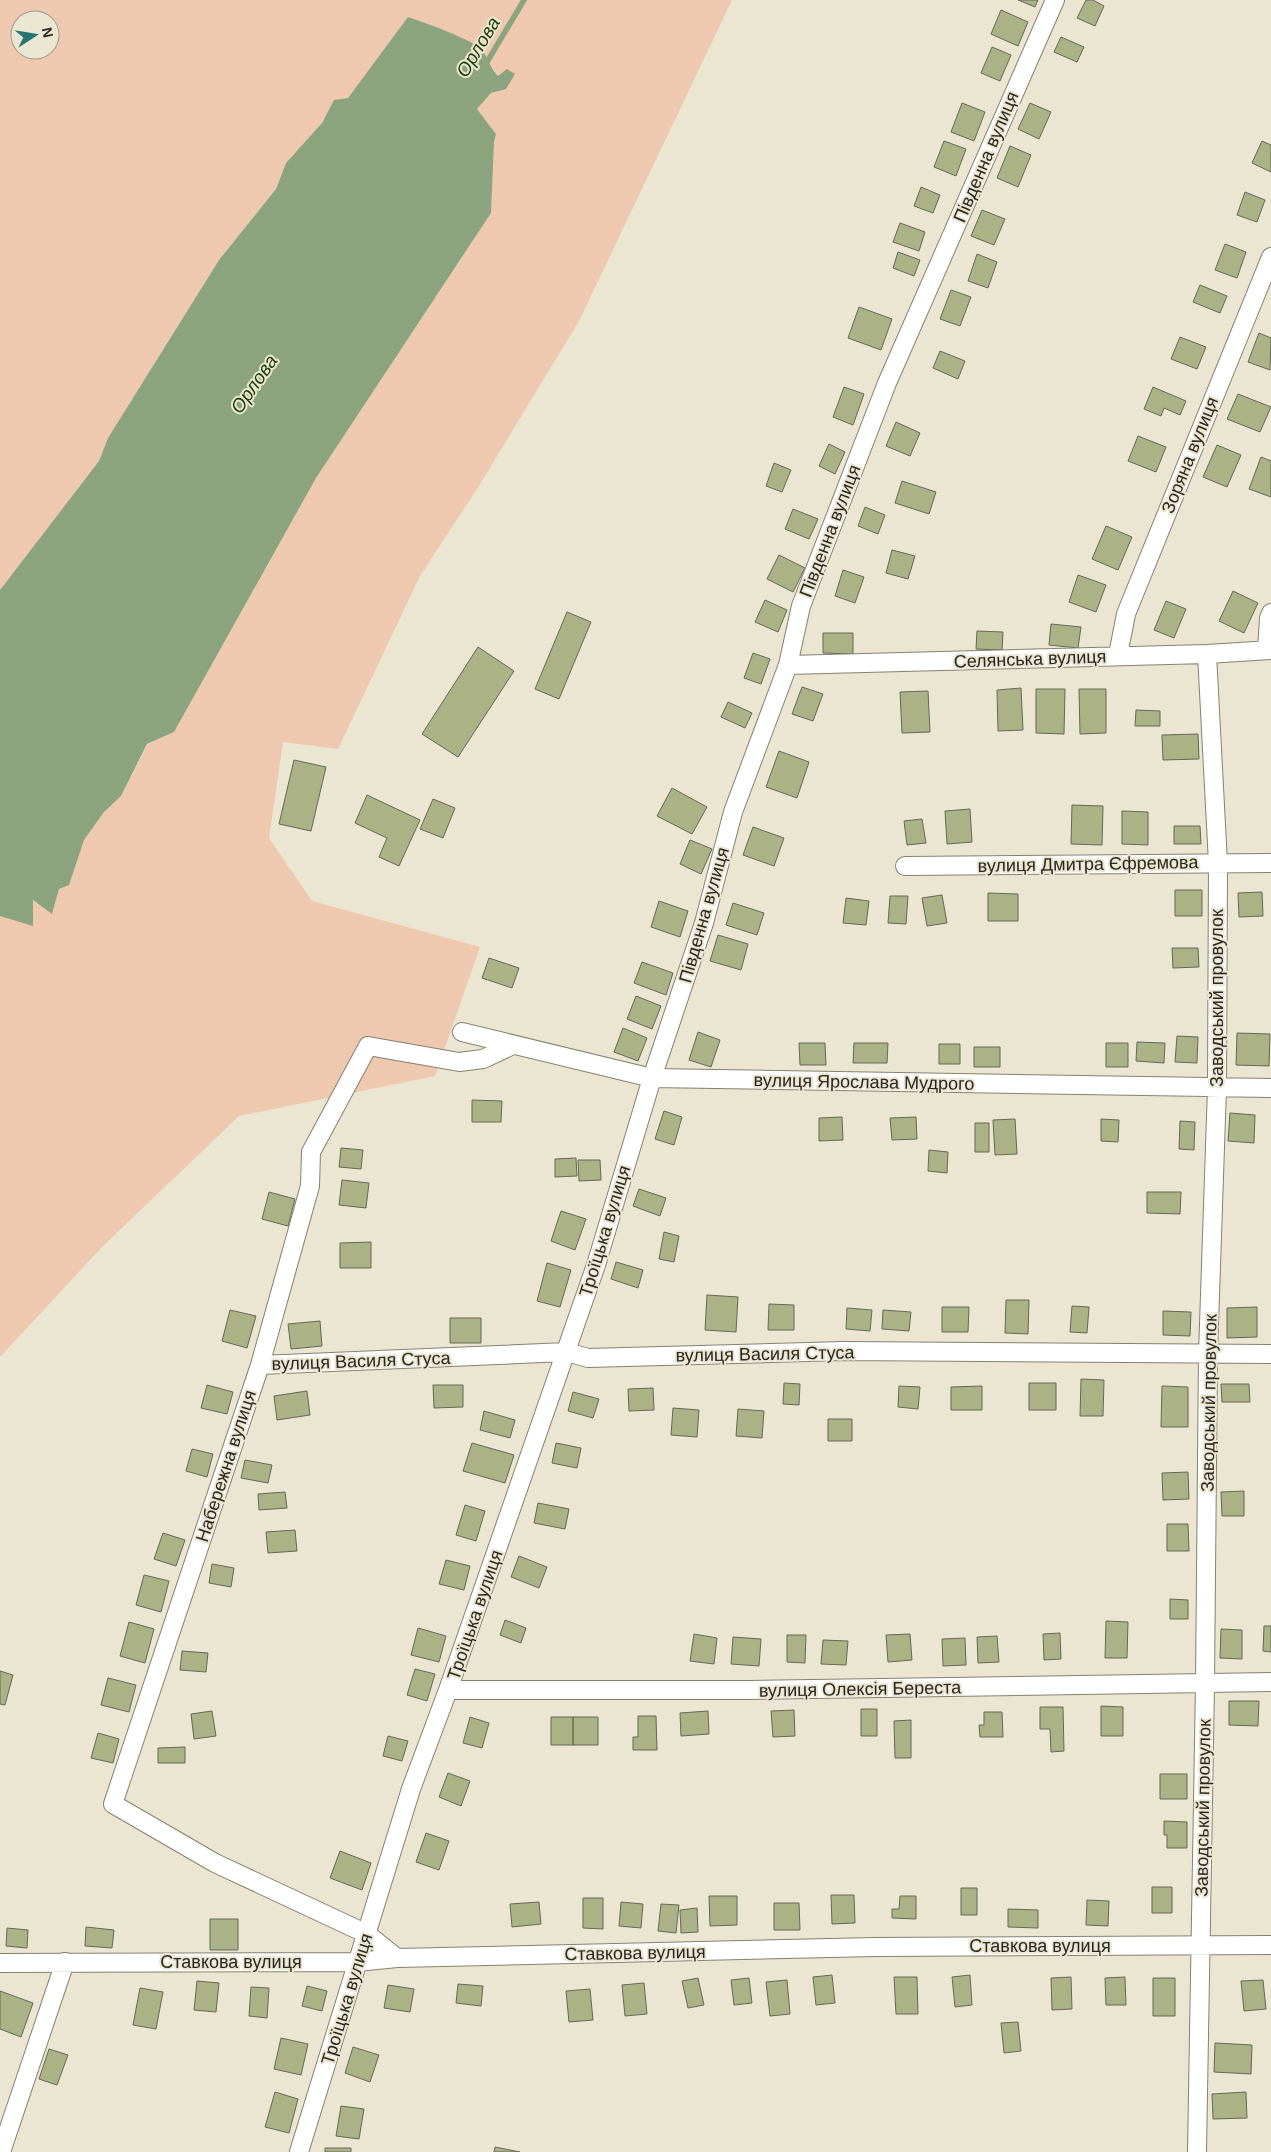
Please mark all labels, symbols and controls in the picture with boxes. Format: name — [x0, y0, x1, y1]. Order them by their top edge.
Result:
north arrow — [10, 10, 60, 60]
water label: Орлова — [452, 13, 504, 81]
text: N — [39, 26, 57, 39]
street label: Південна вулиця — [949, 89, 1023, 225]
water label: Орлова — [226, 351, 282, 417]
street label: Зоряна вулиця — [1158, 394, 1222, 516]
street label: Південна вулиця — [796, 462, 864, 600]
street label: Селянська вулиця — [953, 646, 1107, 672]
street label: Південна вулиця — [675, 845, 733, 985]
street label: вулиця Дмитра Єфремова — [977, 852, 1200, 876]
street label: Заводський провулок — [1207, 909, 1227, 1087]
street label: вулиця Ярослава Мудрого — [754, 1070, 974, 1094]
street label: Троїцька вулиця — [576, 1163, 634, 1299]
street label: Заводський провулок — [1197, 1314, 1221, 1492]
street label: вулиця Василя Стуса — [675, 1342, 856, 1366]
street label: вулиця Василя Стуса — [271, 1348, 452, 1374]
street label: Набережна вулиця — [192, 1388, 260, 1544]
street label: Троїцька вулиця — [443, 1547, 507, 1683]
street label: вулиця Олексія Береста — [759, 1677, 962, 1701]
street label: Заводський провулок — [1191, 1719, 1215, 1897]
street label: Троїцька вулиця — [318, 1931, 376, 2067]
street label: Ставкова вулиця — [969, 1936, 1111, 1956]
street label: Ставкова вулиця — [564, 1942, 706, 1964]
street label: Ставкова вулиця — [160, 1952, 302, 1972]

